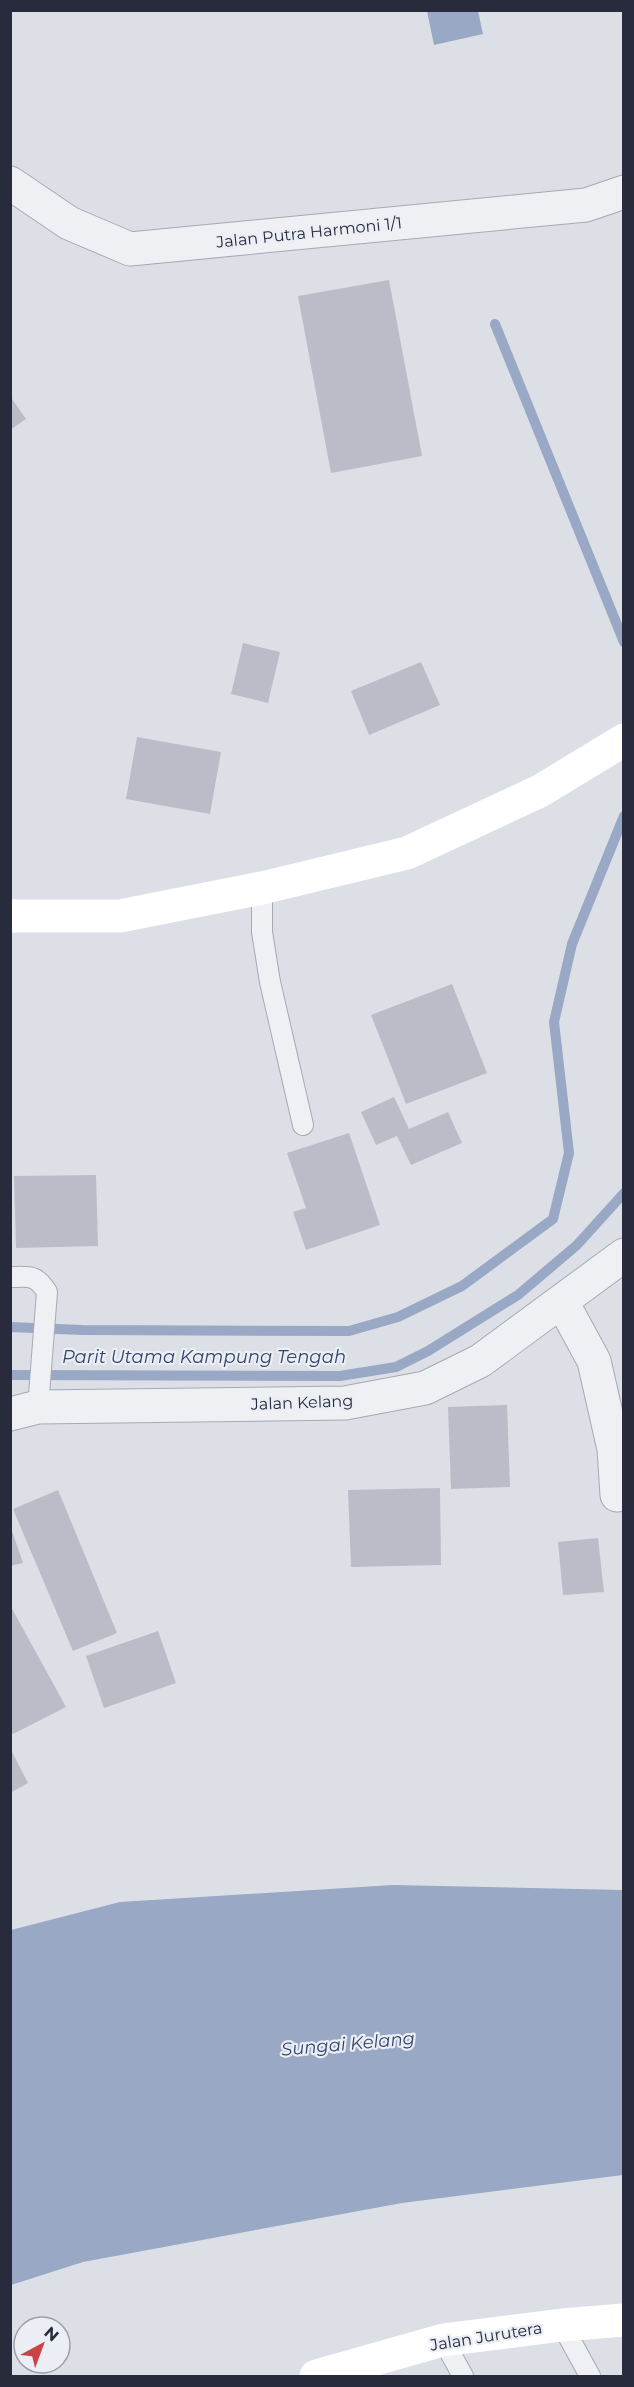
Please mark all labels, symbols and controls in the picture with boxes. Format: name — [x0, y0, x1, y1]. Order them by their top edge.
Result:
street label: Jalan Putra Harmoni 1/1 — [214, 213, 403, 252]
water label: Parit Utama Kampung Tengah — [62, 1346, 346, 1368]
street label: Jalan Kelang — [250, 1391, 354, 1414]
water label: Sungai Kelang — [280, 2027, 416, 2061]
north arrow — [12, 2315, 72, 2375]
street label: Jalan Jurutera — [428, 2318, 543, 2355]
text: N — [40, 2323, 63, 2345]

